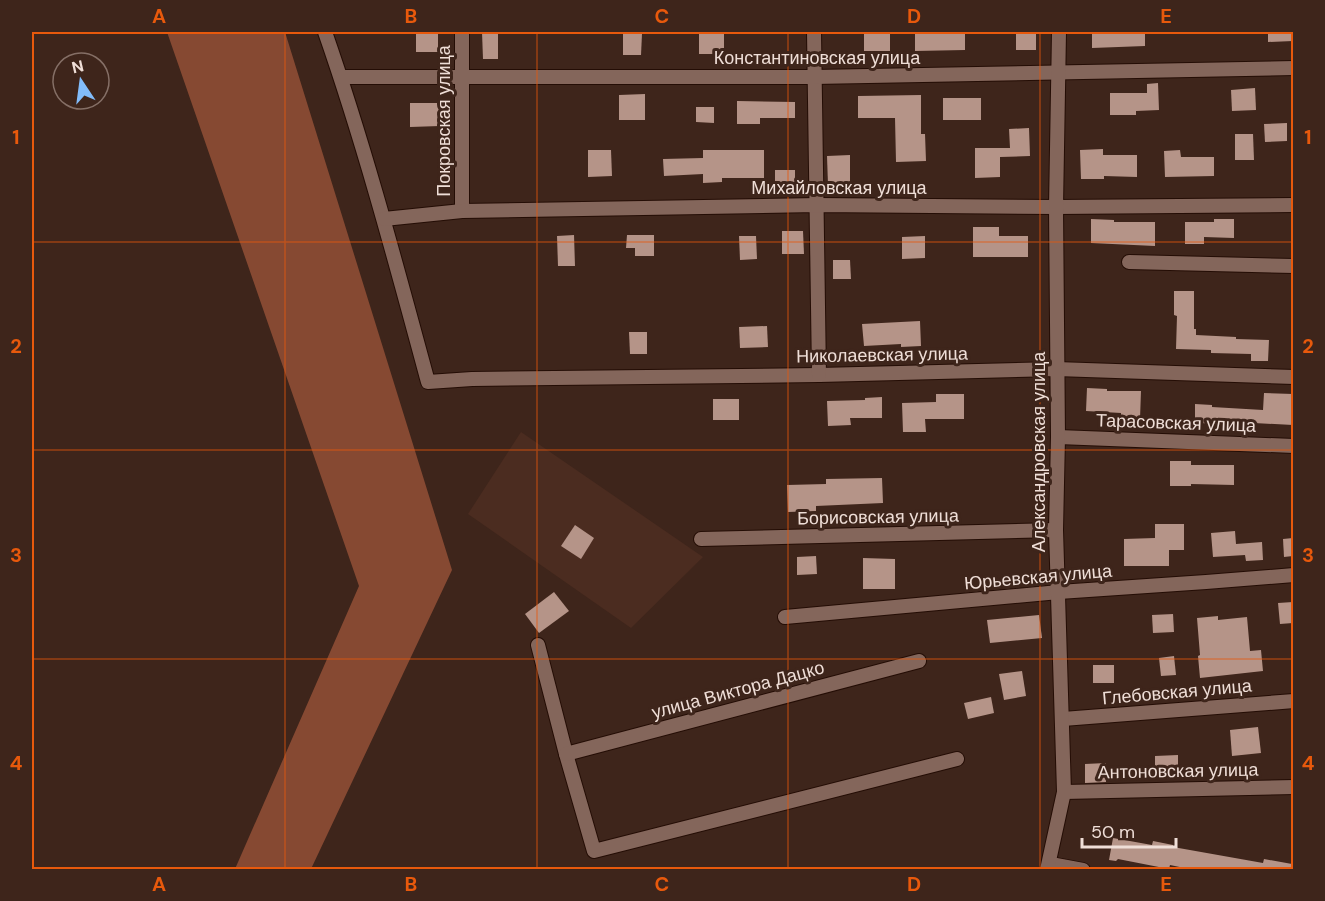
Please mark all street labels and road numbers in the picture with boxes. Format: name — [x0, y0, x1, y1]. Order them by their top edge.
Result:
street label: Покровская улица — [432, 44, 456, 197]
street label: Константиновская улица — [714, 46, 921, 70]
street label: Михайловская улица — [751, 176, 928, 200]
street label: Николаевская улица — [796, 341, 969, 368]
street label: Александровская улица — [1027, 351, 1051, 552]
street label: Тарасовская улица — [1096, 408, 1257, 438]
street label: Борисовская улица — [797, 504, 960, 530]
street label: Юрьевская улица — [963, 558, 1114, 595]
street label: улица Виктора Дацко — [649, 655, 827, 725]
street label: Глебовская улица — [1101, 673, 1254, 710]
street label: Антоновская улица — [1097, 758, 1259, 784]

